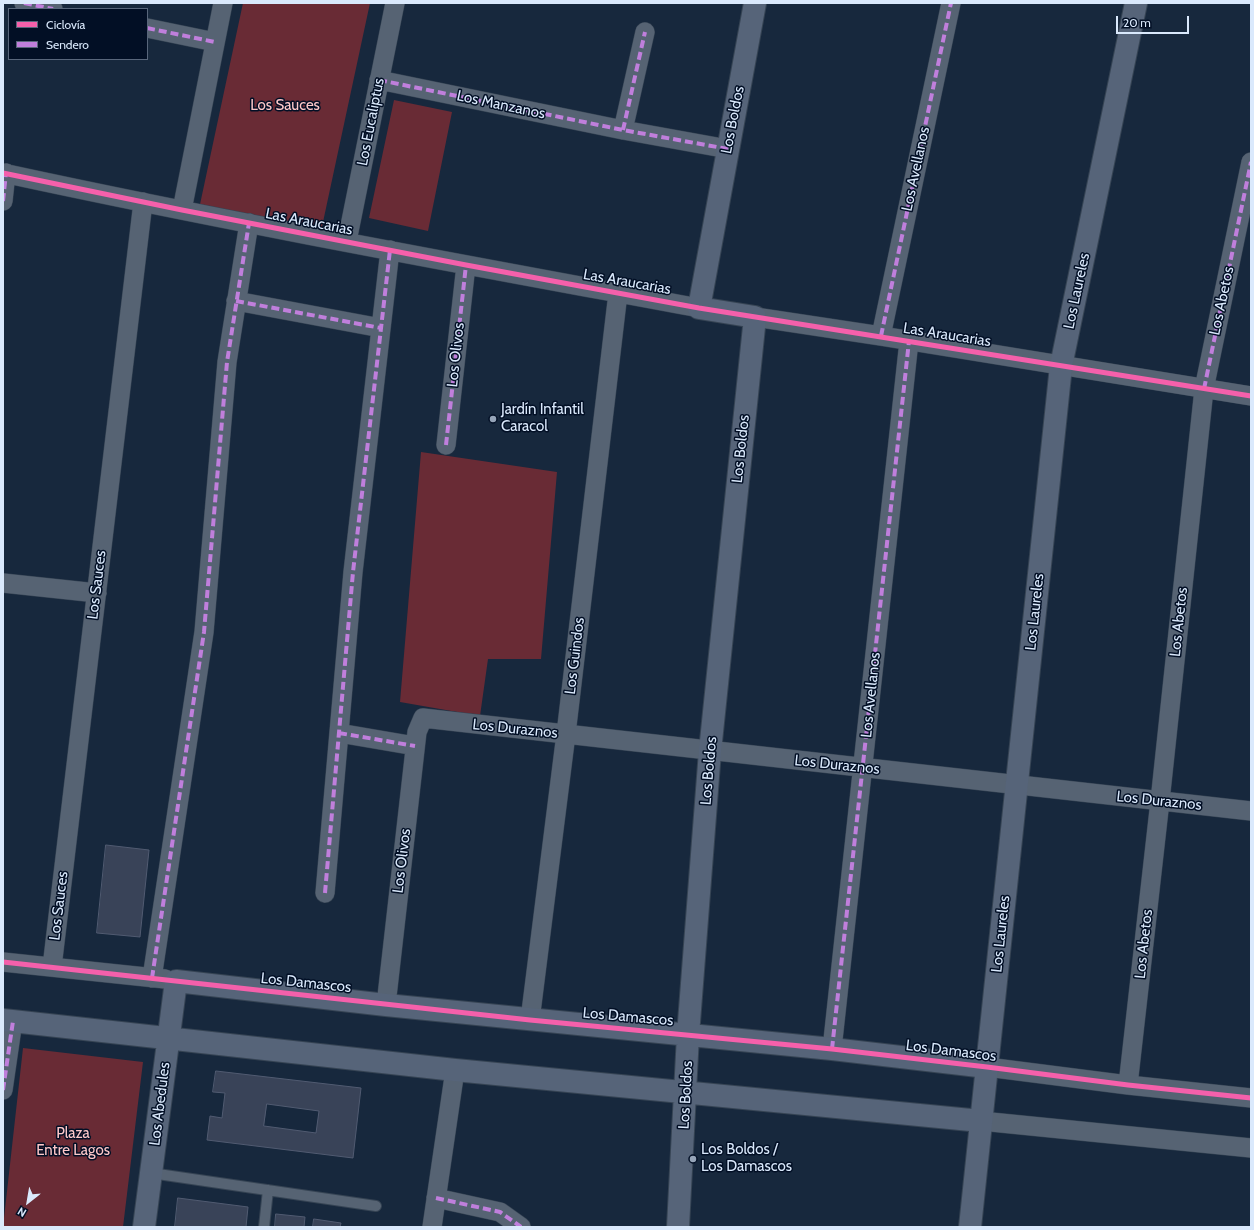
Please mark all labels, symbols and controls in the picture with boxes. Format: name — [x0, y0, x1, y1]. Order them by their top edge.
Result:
legend — [8, 8, 148, 60]
scale bar — [1118, 8, 1191, 34]
text: 20 m — [1123, 15, 1151, 30]
text: Ciclovía — [46, 17, 85, 32]
text: Sendero — [46, 37, 89, 52]
street label: Los Eucaliptus — [354, 76, 388, 168]
street label: Los Boldos — [718, 85, 748, 155]
street label: Los Manzanos — [455, 87, 547, 123]
park label: Los Sauces — [250, 97, 320, 115]
street label: Los Avellanos — [898, 125, 934, 213]
street label: Las Araucarias — [264, 205, 354, 239]
street label: Los Laureles — [1060, 251, 1094, 331]
street label: Las Araucarias — [582, 265, 672, 299]
street label: Los Abetos — [1206, 265, 1238, 337]
street label: Las Araucarias — [902, 319, 992, 351]
street label: Los Olivos — [444, 322, 468, 388]
place label: Jardín Infantil Caracol — [501, 401, 584, 436]
marker: Jardín Infantil Caracol — [488, 414, 498, 424]
street label: Los Boldos — [728, 414, 754, 484]
street label: Los Sauces — [84, 549, 110, 621]
street label: Los Laureles — [1022, 573, 1048, 651]
street label: Los Abetos — [1166, 586, 1192, 658]
street label: Los Guindos — [561, 616, 589, 696]
street label: Los Avellanos — [858, 651, 884, 739]
street label: Los Duraznos — [471, 716, 559, 742]
street label: Los Boldos — [697, 736, 721, 806]
street label: Los Duraznos — [793, 752, 881, 778]
street label: Los Duraznos — [1115, 788, 1203, 814]
street label: Los Olivos — [389, 828, 415, 894]
street label: Los Sauces — [46, 870, 72, 942]
street label: Los Laureles — [988, 895, 1014, 973]
street label: Los Abetos — [1131, 908, 1157, 980]
street label: Los Damascos — [260, 969, 352, 997]
street label: Los Damascos — [582, 1004, 674, 1030]
street label: Los Damascos — [905, 1037, 997, 1065]
street label: Los Boldos — [675, 1060, 697, 1130]
street label: Los Abedules — [146, 1061, 174, 1147]
park label: Plaza Entre Lagos — [36, 1125, 110, 1160]
place label: Los Boldos / Los Damascos — [701, 1141, 792, 1176]
marker: Los Boldos / Los Damascos — [688, 1154, 698, 1164]
north arrow — [8, 1182, 48, 1222]
text: N — [15, 1204, 29, 1220]

